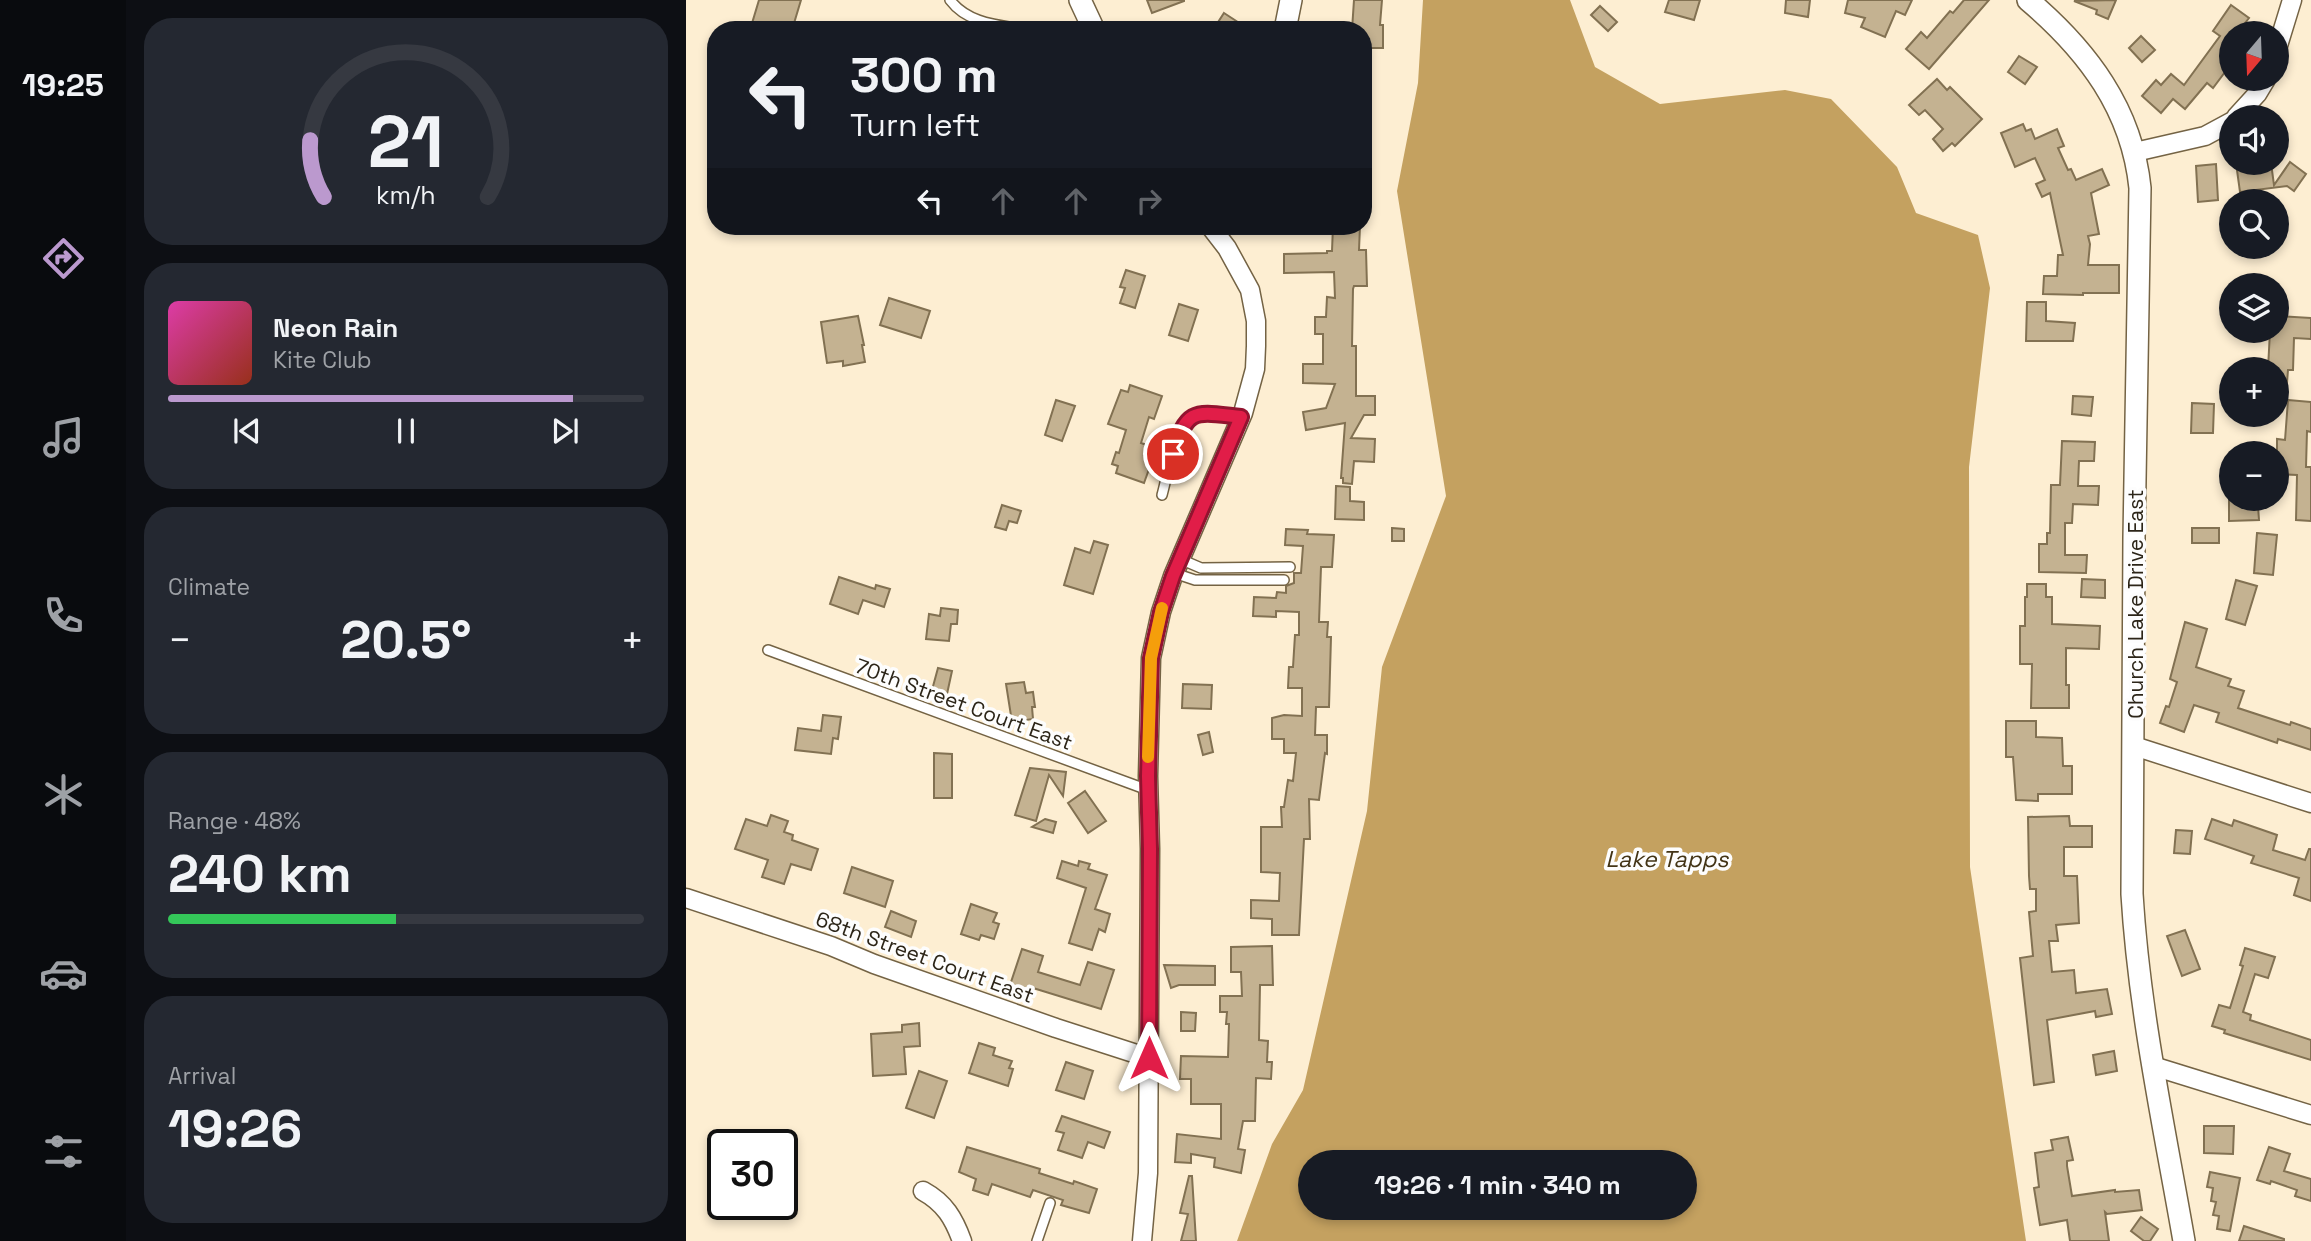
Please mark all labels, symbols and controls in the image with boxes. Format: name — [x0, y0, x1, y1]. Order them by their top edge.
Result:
north arrow — [2219, 21, 2289, 91]
map controls — [2219, 21, 2289, 511]
text: 300 m — [850, 44, 998, 106]
icon: left — [735, 49, 826, 140]
text: 19:25 — [22, 65, 104, 105]
text: 21 — [368, 96, 444, 189]
text: Turn left — [850, 105, 980, 145]
button: sound — [2219, 105, 2289, 175]
text: km/h — [376, 179, 436, 211]
icon: left — [911, 182, 949, 220]
icon: ahead — [984, 182, 1022, 220]
icon: ahead — [1057, 182, 1095, 220]
icon: right — [1130, 182, 1168, 220]
button: search — [2219, 189, 2289, 259]
icon: directions — [39, 234, 88, 283]
button: layers — [2219, 273, 2289, 343]
text: Neon Rain — [273, 311, 398, 345]
text: Kite Club — [273, 345, 372, 375]
button: + — [2219, 357, 2289, 427]
icon: previous — [228, 412, 266, 450]
icon: pause — [387, 412, 425, 450]
icon: next — [546, 412, 584, 450]
icon: music — [39, 413, 88, 462]
pin — [1143, 424, 1203, 484]
icon: arrive — [1154, 435, 1192, 473]
button: − — [2219, 441, 2289, 511]
street label: Church Lake Drive East — [2122, 489, 2149, 719]
text: Climate — [168, 572, 250, 602]
icon: phone — [39, 591, 88, 640]
text: 20.5° — [340, 607, 472, 673]
text: − — [168, 616, 192, 664]
text: + — [620, 616, 644, 664]
street label: 70th Street Court East — [852, 652, 1076, 756]
icon: climate — [39, 770, 88, 819]
text: Range · 48% — [168, 806, 301, 836]
text: 240 km — [168, 841, 352, 907]
water label: Lake Tapps — [1606, 844, 1729, 874]
street label: 68th Street Court East — [812, 905, 1038, 1009]
icon: car — [39, 949, 88, 998]
position arrow — [1112, 1021, 1186, 1095]
text: Arrival — [168, 1061, 236, 1091]
text: 19:26 — [168, 1096, 302, 1162]
icon: filters — [39, 1127, 88, 1176]
speed limit sign: 30 — [707, 1129, 798, 1220]
text: 19:26 · 1 min · 340 m — [1374, 1168, 1621, 1202]

